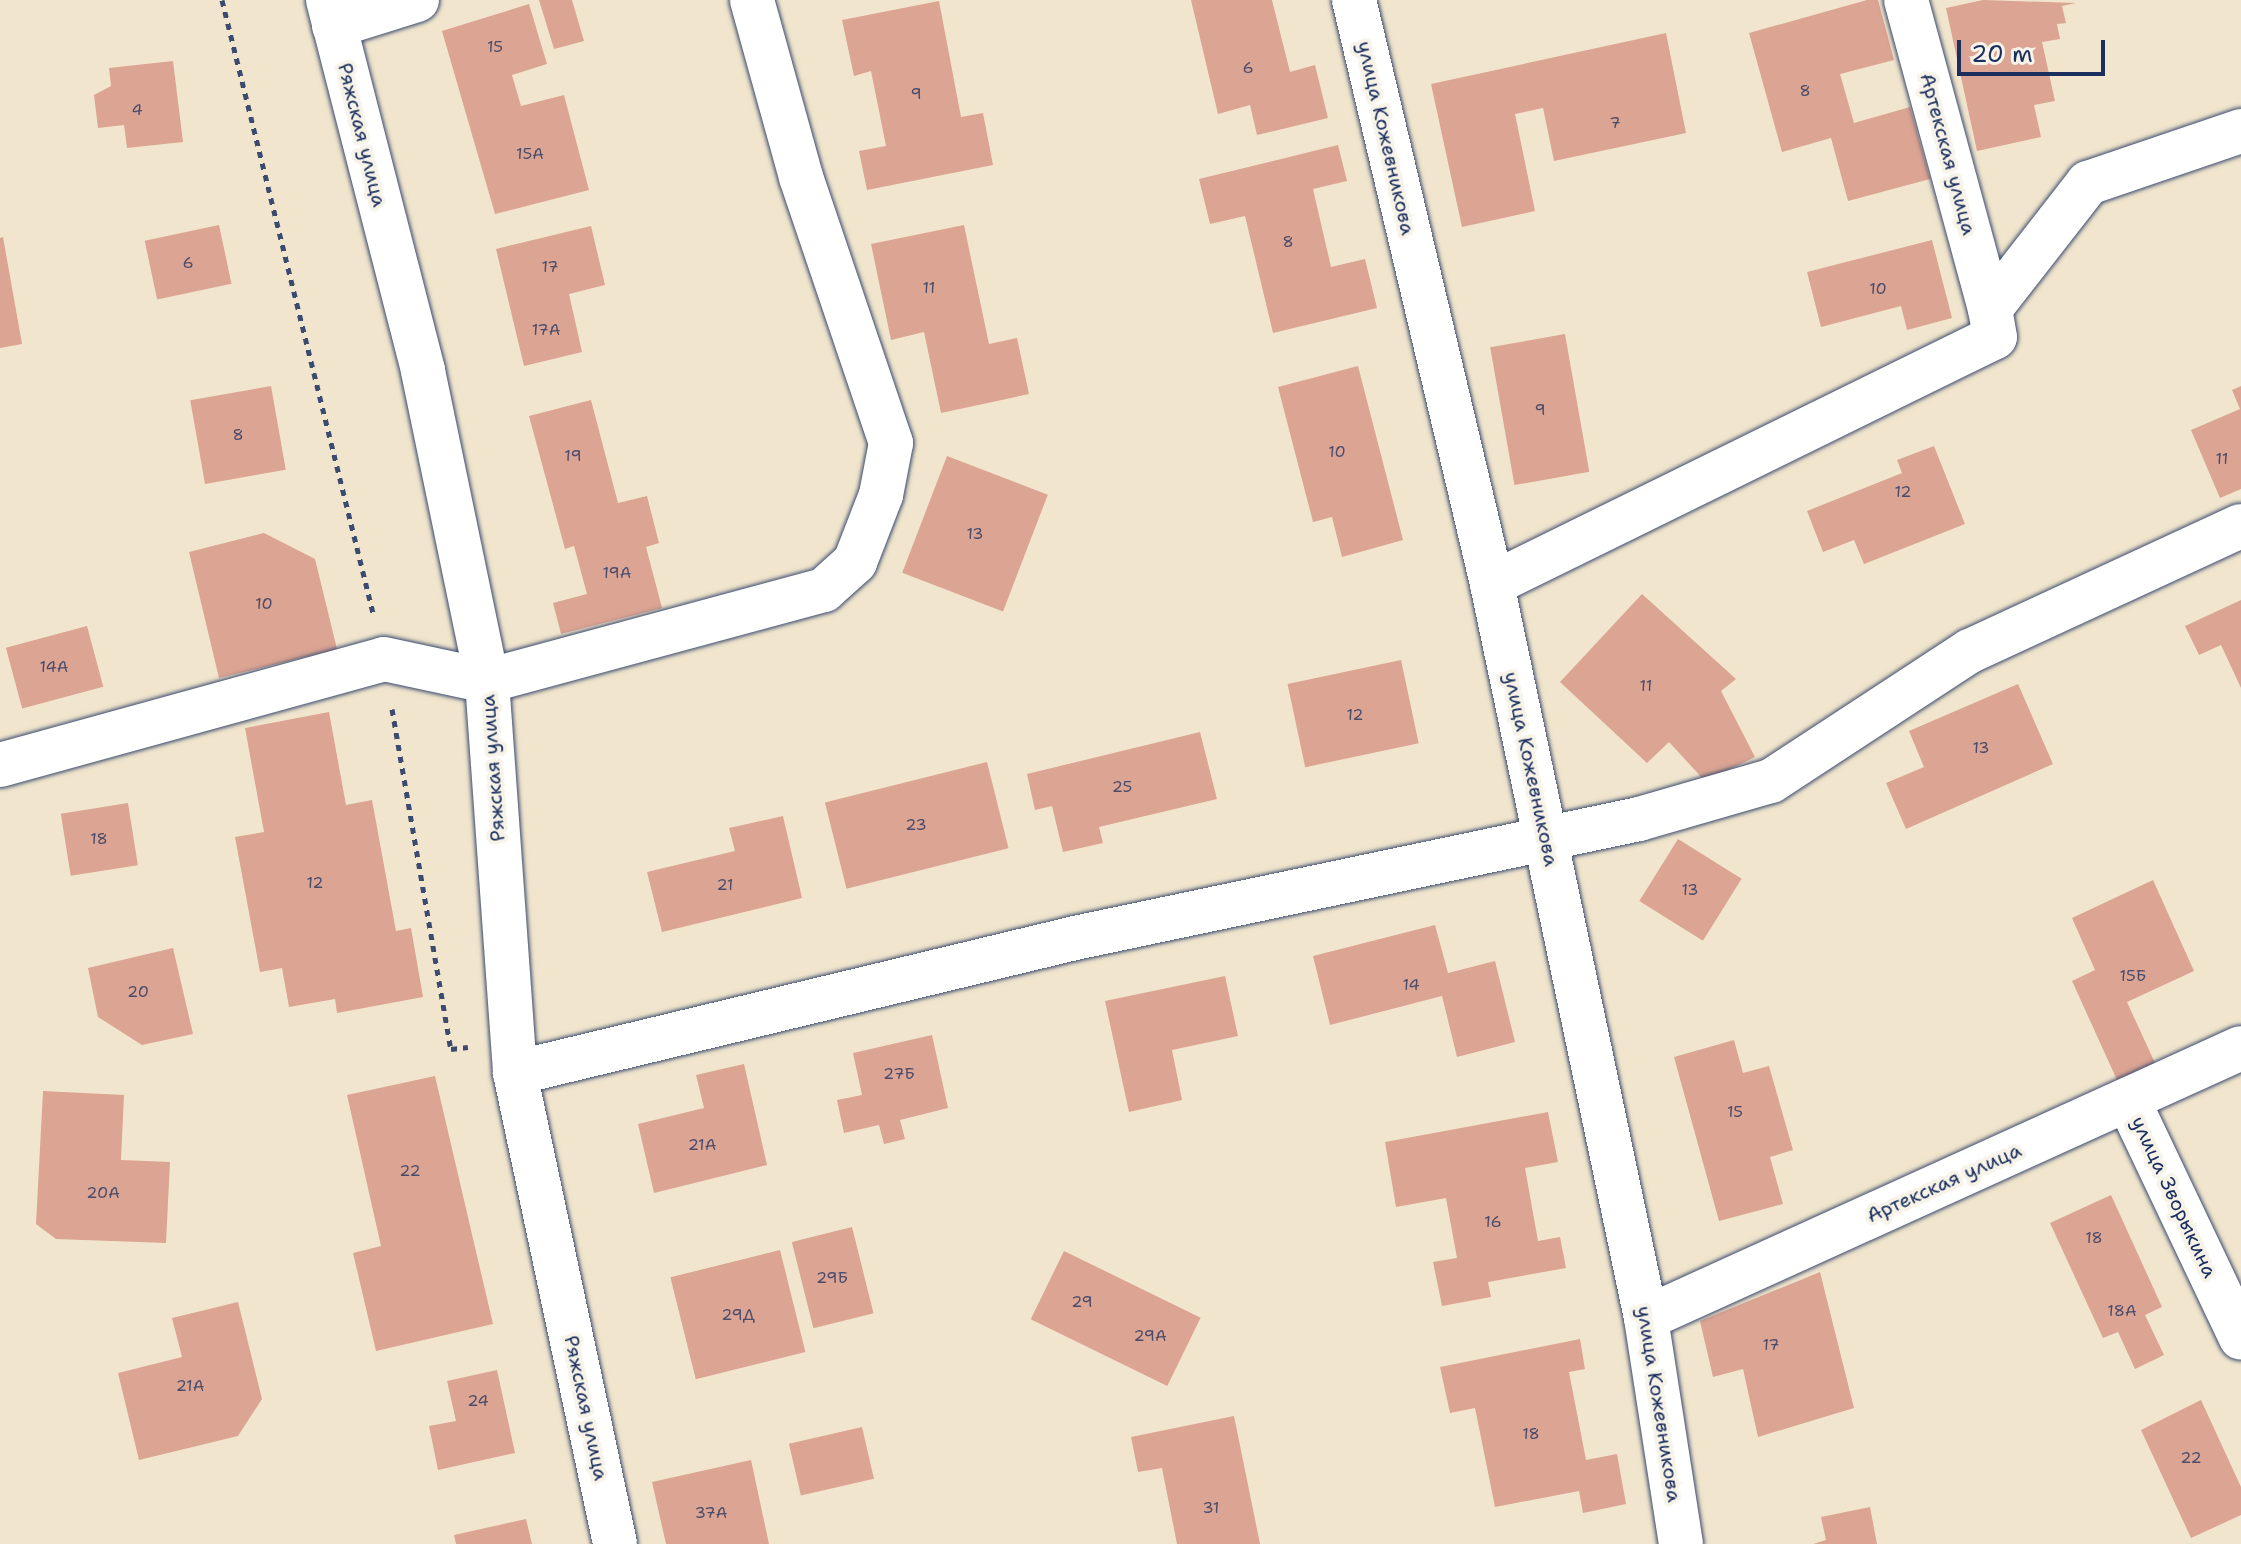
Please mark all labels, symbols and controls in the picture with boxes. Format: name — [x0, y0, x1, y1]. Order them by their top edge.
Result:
scale bar — [1961, 24, 2109, 74]
house number: 15 — [487, 37, 503, 57]
text: 20 m — [1971, 38, 2033, 70]
street label: улица Кожевникова — [1352, 39, 1420, 237]
house number: 6 — [1242, 58, 1254, 78]
street label: Ряжская улица — [333, 61, 391, 209]
street label: Артекская улица — [1915, 70, 1981, 238]
house number: 8 — [1799, 81, 1811, 101]
house number: 9 — [910, 84, 922, 104]
house number: 4 — [131, 100, 143, 120]
house number: 7 — [1609, 113, 1621, 133]
house number: 15А — [516, 144, 544, 164]
house number: 8 — [1282, 232, 1294, 252]
house number: 6 — [182, 253, 194, 273]
house number: 17 — [541, 257, 559, 277]
house number: 11 — [923, 278, 935, 298]
house number: 10 — [1869, 279, 1887, 299]
house number: 17А — [532, 320, 560, 340]
house number: 9 — [1534, 400, 1546, 420]
house number: 8 — [232, 425, 244, 445]
house number: 10 — [1328, 442, 1346, 462]
house number: 19 — [564, 446, 582, 466]
house number: 11 — [2216, 449, 2228, 469]
house number: 12 — [1894, 482, 1912, 502]
house number: 13 — [966, 524, 984, 544]
house number: 19А — [603, 563, 631, 583]
house number: 10 — [255, 594, 273, 614]
house number: 14А — [40, 657, 68, 677]
street label: улица Кожевникова — [1499, 670, 1563, 868]
house number: 11 — [1640, 676, 1652, 696]
street label: Ряжская улица — [476, 694, 510, 842]
house number: 12 — [1346, 705, 1364, 725]
house number: 13 — [1972, 738, 1990, 758]
house number: 25 — [1112, 777, 1132, 797]
house number: 23 — [905, 815, 927, 835]
house number: 18 — [90, 829, 108, 849]
house number: 12 — [306, 873, 324, 893]
house number: 21 — [716, 875, 734, 895]
house number: 13 — [1681, 880, 1699, 900]
house number: 15Б — [2120, 966, 2146, 986]
house number: 14 — [1402, 975, 1420, 995]
house number: 20 — [127, 982, 149, 1002]
house number: 27Б — [883, 1064, 915, 1084]
house number: 15 — [1727, 1102, 1743, 1122]
street label: улица Зворыкина — [2126, 1112, 2222, 1282]
house number: 21А — [688, 1135, 716, 1155]
street label: Артекская улица — [1863, 1138, 2025, 1228]
house number: 22 — [399, 1161, 421, 1181]
house number: 20А — [86, 1183, 120, 1203]
house number: 16 — [1484, 1212, 1502, 1232]
house number: 18 — [2085, 1228, 2103, 1248]
house number: 29Б — [816, 1268, 848, 1288]
house number: 29 — [1071, 1292, 1093, 1312]
house number: 18А — [2107, 1301, 2137, 1321]
street label: улица Кожевникова — [1632, 1304, 1686, 1504]
house number: 29Д — [721, 1305, 755, 1325]
house number: 29А — [1133, 1326, 1167, 1346]
street label: Ряжская улица — [559, 1333, 613, 1483]
house number: 17 — [1762, 1335, 1780, 1355]
house number: 21А — [176, 1376, 204, 1396]
house number: 24 — [467, 1391, 489, 1411]
house number: 18 — [1522, 1424, 1540, 1444]
house number: 22 — [2180, 1448, 2202, 1468]
house number: 31 — [1202, 1498, 1220, 1518]
house number: 37А — [695, 1503, 727, 1523]

